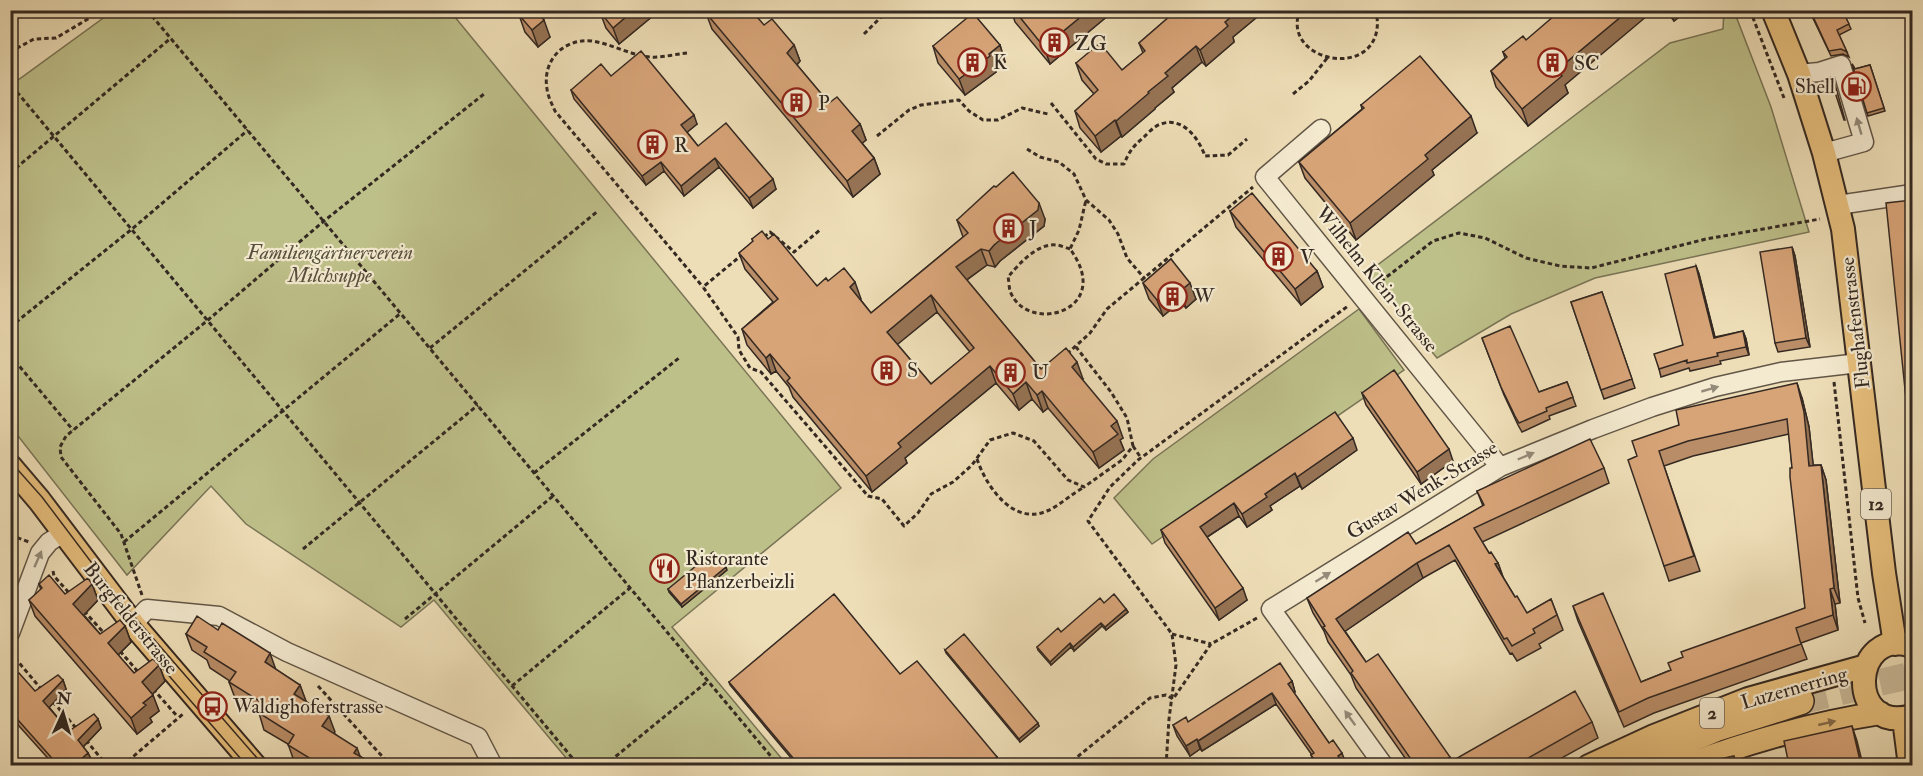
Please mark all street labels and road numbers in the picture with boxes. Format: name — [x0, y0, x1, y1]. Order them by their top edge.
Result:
street label: Wilhelm Klein-Strasse — [1310, 200, 1444, 357]
street label: Flughafenstrasse — [1835, 256, 1875, 390]
street label: Gustav Wenk-Strasse — [1342, 435, 1502, 545]
road number: 12 — [1861, 489, 1891, 519]
street label: Burgfelderstrasse — [78, 557, 184, 679]
street label: Luzernerring — [1738, 661, 1851, 715]
road number: 2 — [1700, 698, 1724, 728]

